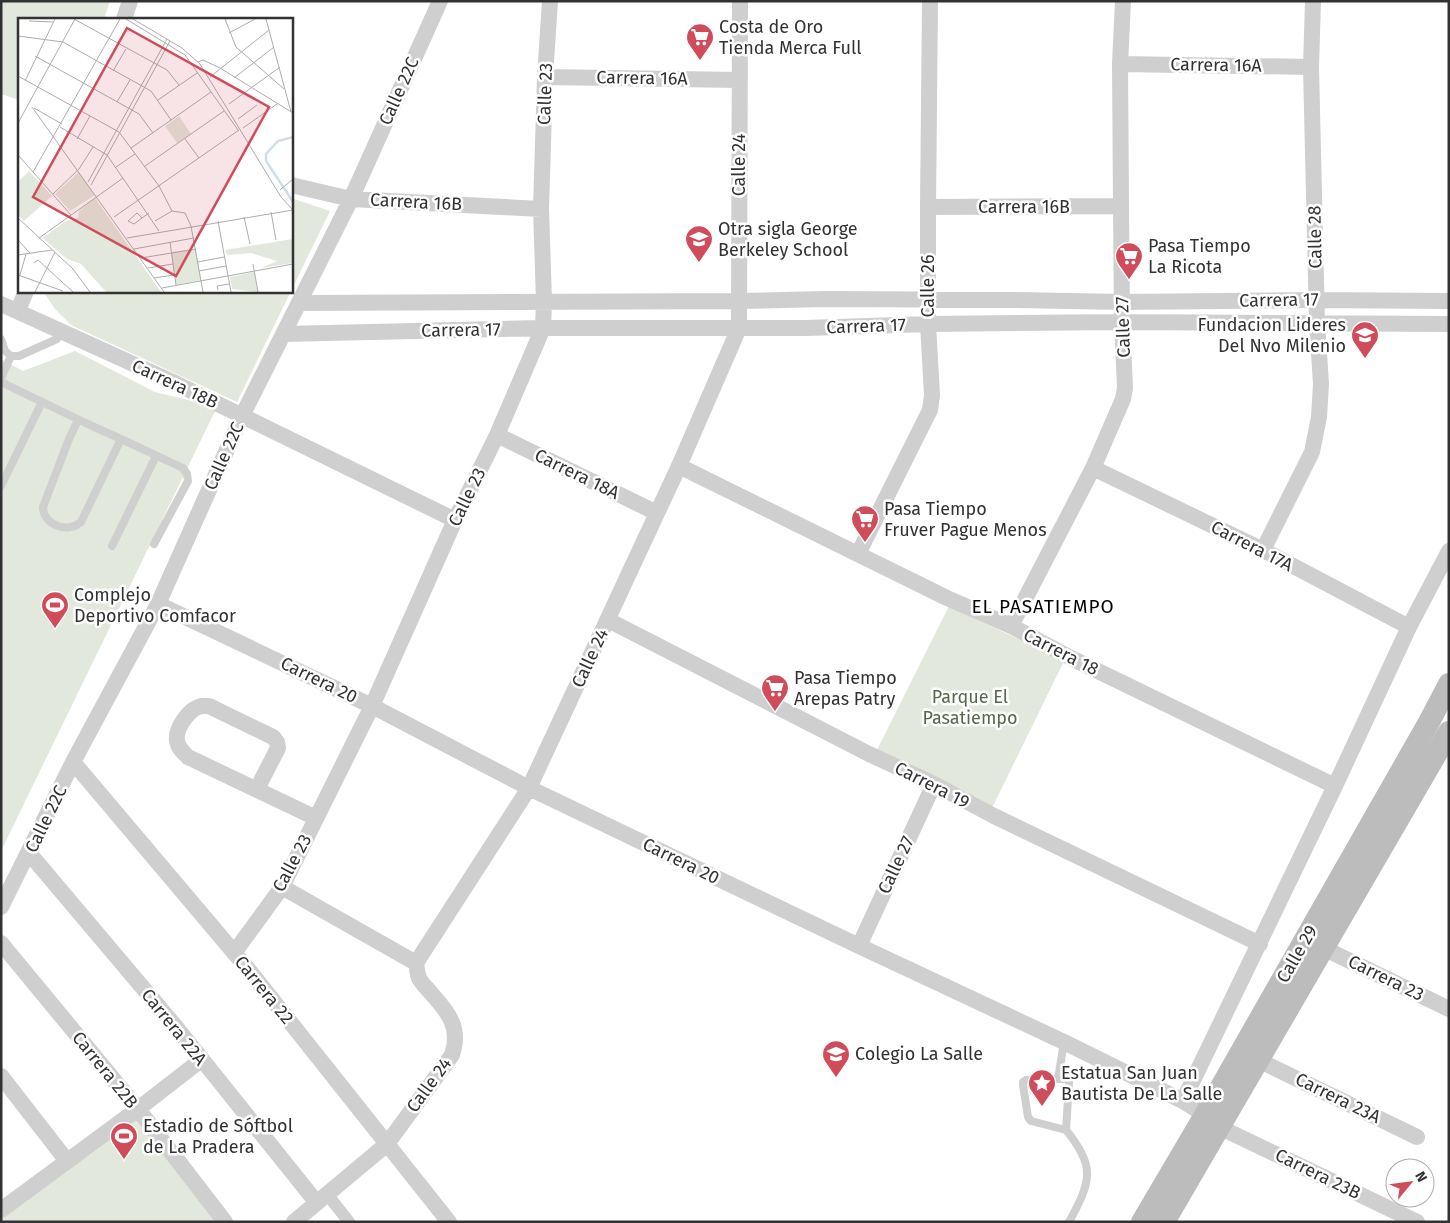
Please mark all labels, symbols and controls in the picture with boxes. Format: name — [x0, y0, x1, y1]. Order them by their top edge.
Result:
place label: Costa de Oro Tienda Merca Full — [719, 16, 861, 59]
inset map — [18, 18, 292, 292]
supermarket icon: Costa de Oro Tienda Merca Full — [685, 22, 715, 61]
street label: Carrera 16A — [1170, 53, 1263, 77]
street label: Calle 22C — [374, 54, 424, 128]
street label: Calle 23 — [533, 62, 557, 126]
street label: Carrera 16A — [596, 66, 689, 90]
street label: Calle 24 — [728, 133, 750, 196]
street label: Carrera 16B — [369, 189, 463, 215]
street label: Carrera 16B — [978, 196, 1070, 218]
street label: Calle 28 — [1303, 205, 1327, 269]
place label: Otra sigla George Berkeley School — [718, 218, 858, 261]
school or university icon: Otra sigla George Berkeley School — [684, 224, 714, 263]
place label: Pasa Tiempo La Ricota — [1148, 235, 1251, 278]
supermarket icon: Pasa Tiempo La Ricota — [1114, 241, 1144, 280]
street label: Calle 26 — [917, 254, 939, 318]
street label: Carrera 17 — [1239, 288, 1319, 312]
street label: Calle 27 — [1111, 296, 1135, 358]
street label: Carrera 17 — [826, 314, 906, 338]
place label: Fundacion Lideres Del Nvo Milenio — [1198, 314, 1346, 357]
street label: Carrera 17 — [421, 318, 501, 342]
school or university icon: Fundacion Lideres Del Nvo Milenio — [1350, 320, 1380, 359]
street label: Carrera 18B — [128, 355, 222, 414]
street label: Calle 22C — [199, 419, 249, 493]
street label: Carrera 18A — [531, 444, 624, 504]
street label: Calle 23 — [443, 464, 491, 530]
place label: Pasa Tiempo Fruver Pague Menos — [884, 498, 1047, 541]
supermarket icon: Pasa Tiempo Fruver Pague Menos — [850, 504, 880, 543]
street label: Carrera 17A — [1207, 516, 1297, 576]
place label: Complejo Deportivo Comfacor — [74, 584, 236, 627]
sports icon: Complejo Deportivo Comfacor — [40, 590, 70, 629]
district label: EL PASATIEMPO — [971, 595, 1115, 618]
street label: Carrera 18 — [1020, 624, 1102, 680]
street label: Calle 24 — [567, 625, 613, 691]
street label: Carrera 20 — [277, 652, 361, 708]
place label: Pasa Tiempo Arepas Patry — [794, 667, 897, 710]
supermarket icon: Pasa Tiempo Arepas Patry — [760, 673, 790, 712]
park label: Parque El Pasatiempo — [922, 686, 1018, 729]
street label: Carrera 19 — [891, 757, 973, 813]
street label: Calle 22C — [20, 782, 72, 856]
street label: Calle 23 — [268, 830, 316, 896]
street label: Carrera 20 — [639, 833, 723, 889]
street label: Calle 27 — [873, 833, 919, 897]
street label: Calle 29 — [1272, 921, 1322, 987]
street label: Carrera 23 — [1345, 950, 1427, 1006]
street label: Carrera 22 — [230, 951, 298, 1029]
street label: Carrera 22A — [137, 984, 212, 1070]
street label: Carrera 22B — [67, 1027, 143, 1113]
school or university icon: Colegio La Salle — [821, 1039, 851, 1078]
place label: Colegio La Salle — [855, 1043, 983, 1065]
street label: Calle 24 — [402, 1053, 457, 1117]
place label: Estatua San Juan Bautista De La Salle — [1061, 1062, 1222, 1105]
place icon: Estatua San Juan Bautista De La Salle — [1027, 1068, 1057, 1107]
street label: Carrera 23A — [1292, 1068, 1385, 1128]
place label: Estadio de Sóftbol de La Pradera — [143, 1115, 293, 1158]
sports icon: Estadio de Sóftbol de La Pradera — [109, 1121, 139, 1160]
street label: Carrera 23B — [1272, 1144, 1364, 1204]
north arrow — [1385, 1158, 1435, 1208]
text: N — [1411, 1169, 1431, 1185]

